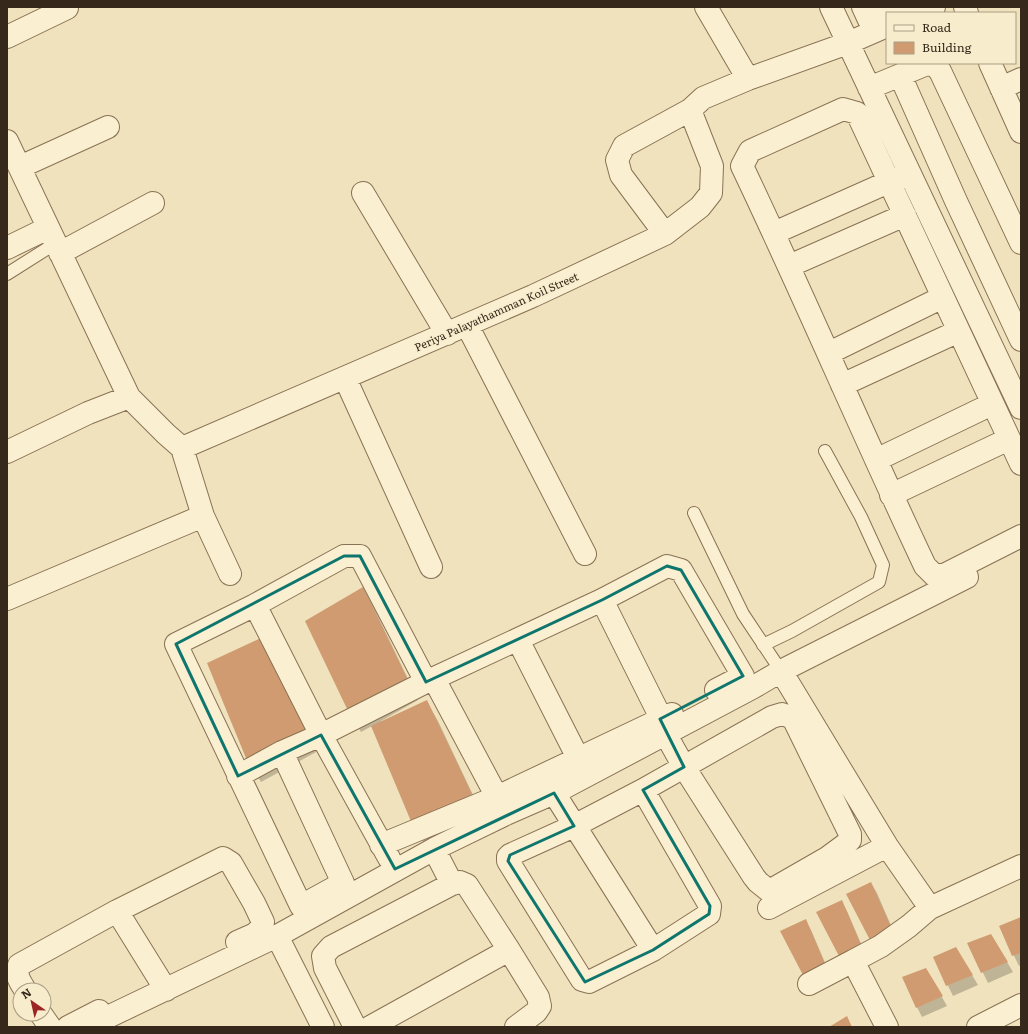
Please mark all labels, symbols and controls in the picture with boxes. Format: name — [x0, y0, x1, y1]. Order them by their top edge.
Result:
legend — [886, 12, 1016, 64]
text: Road — [922, 18, 952, 36]
text: Building — [922, 38, 972, 56]
street label: Periya Palayathamman Koil Street — [411, 267, 581, 355]
north arrow — [12, 982, 52, 1022]
text: N — [18, 984, 34, 1002]

